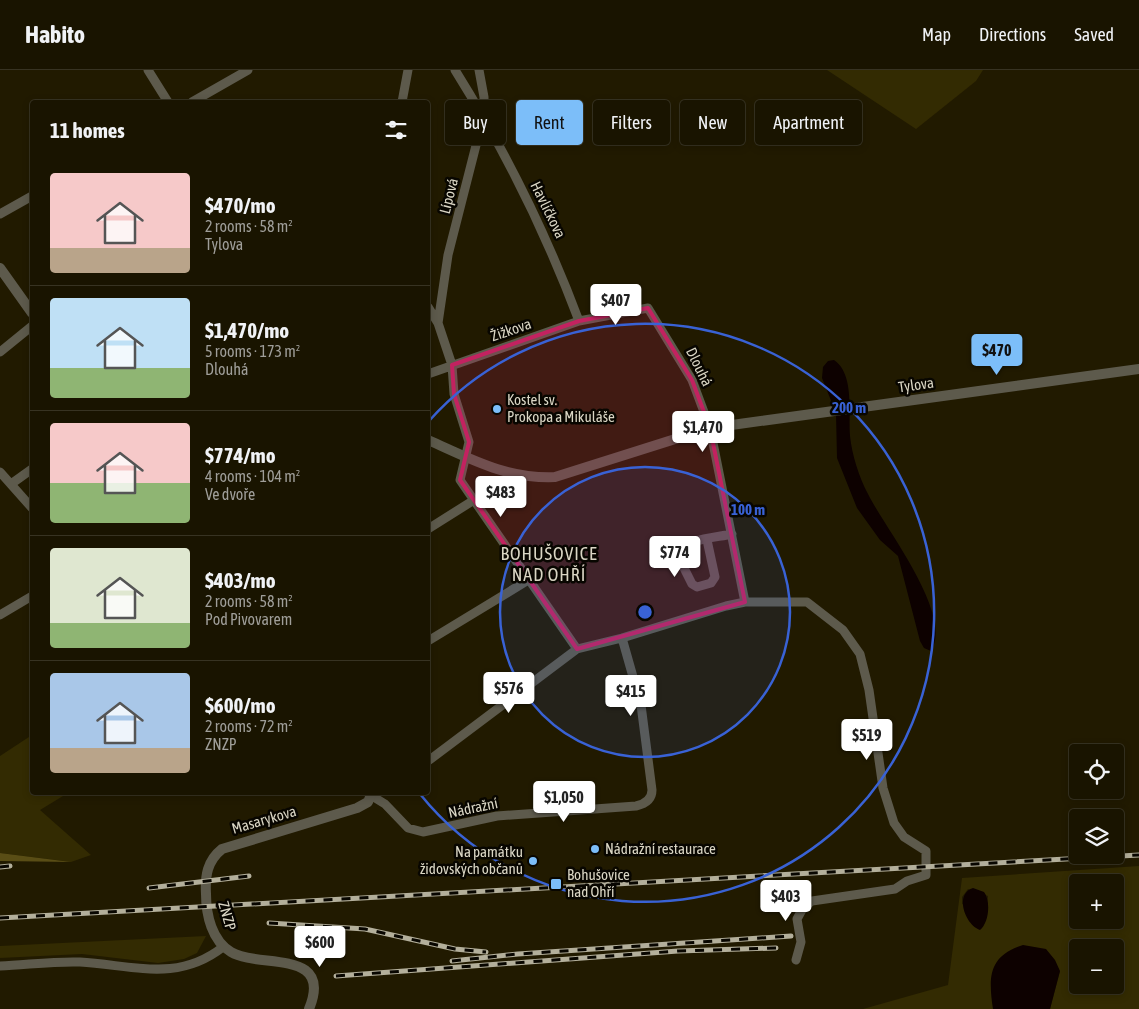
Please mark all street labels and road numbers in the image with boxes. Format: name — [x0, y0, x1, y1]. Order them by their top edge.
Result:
street label: Lípová — [436, 176, 461, 216]
street label: Havlíčkova — [527, 179, 569, 241]
street label: Žižkova — [488, 315, 533, 344]
street label: Dlouhá — [683, 345, 716, 389]
street label: Tylova — [897, 374, 935, 395]
street label: Nádražní — [447, 794, 500, 821]
street label: Masarykova — [230, 802, 298, 837]
street label: ZNZP — [215, 899, 240, 932]

